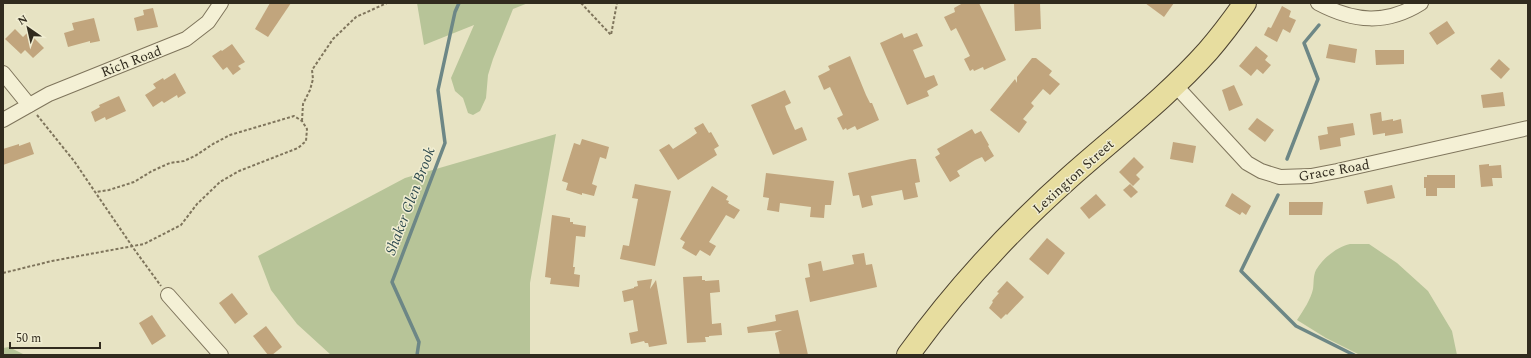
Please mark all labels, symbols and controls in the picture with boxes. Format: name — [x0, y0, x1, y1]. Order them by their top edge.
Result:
north arrow — [8, 8, 48, 48]
text: N — [14, 11, 31, 30]
street label: Rich Road — [98, 40, 165, 83]
street label: Lexington Street — [1028, 134, 1119, 219]
water label: Shaker Glen Brook — [379, 144, 442, 259]
street label: Grace Road — [1297, 154, 1371, 187]
scale bar — [10, 324, 100, 350]
text: 50 m — [16, 329, 41, 348]

